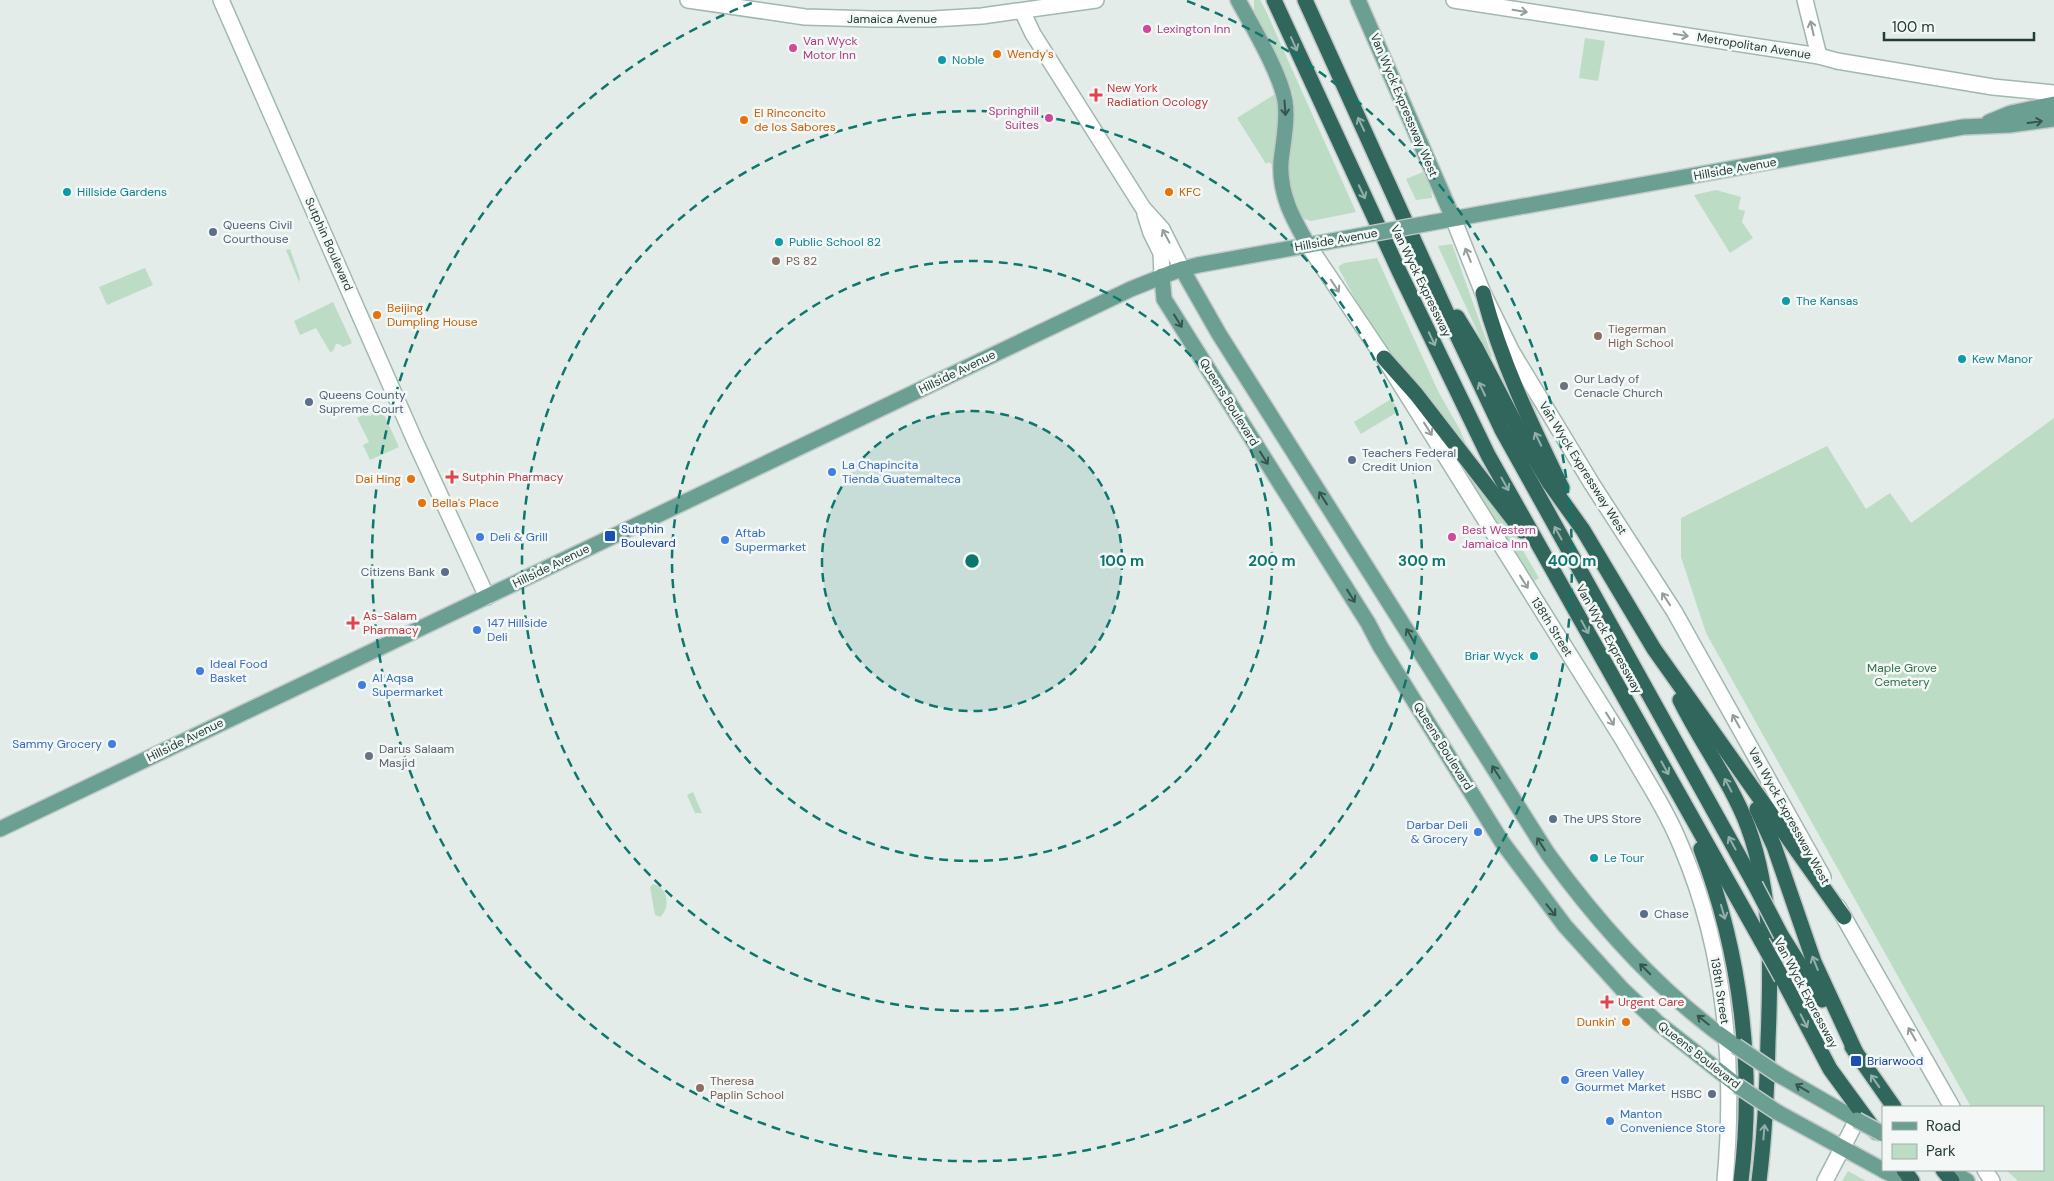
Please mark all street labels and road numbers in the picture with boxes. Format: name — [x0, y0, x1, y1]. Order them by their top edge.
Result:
street label: Jamaica Avenue — [847, 11, 937, 27]
street label: Metropolitan Avenue — [1696, 29, 1812, 63]
street label: Van Wyck Expressway West — [1366, 31, 1442, 179]
street label: Hillside Avenue — [1692, 154, 1778, 184]
street label: Sutphin Boulevard — [301, 195, 357, 293]
street label: Van Wyck Expressway — [1387, 222, 1455, 340]
street label: Hillside Avenue — [1293, 225, 1379, 255]
street label: Hillside Avenue — [916, 346, 998, 398]
street label: Queens Boulevard — [1196, 355, 1262, 449]
street label: Van Wyck Expressway West — [1535, 398, 1631, 538]
street label: Hillside Avenue — [510, 540, 592, 592]
street label: Van Wyck Expressway — [1572, 581, 1646, 697]
street label: 138th Street — [1527, 594, 1577, 660]
street label: Queens Boulevard — [1410, 699, 1476, 793]
street label: Hillside Avenue — [144, 714, 226, 766]
street label: Van Wyck Expressway West — [1745, 745, 1834, 888]
street label: Van Wyck Expressway — [1770, 935, 1842, 1051]
street label: 138th Street — [1707, 957, 1733, 1026]
street label: Queens Boulevard — [1654, 1018, 1744, 1092]

